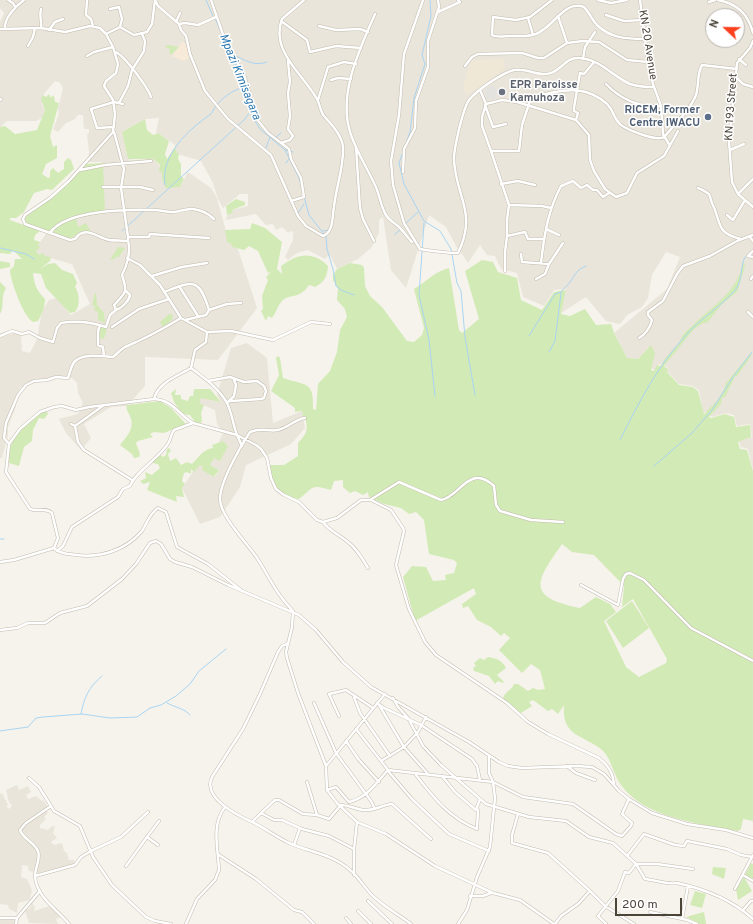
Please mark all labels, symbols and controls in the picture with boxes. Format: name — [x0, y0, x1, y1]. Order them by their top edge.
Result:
north arrow — [705, 8, 745, 48]
street label: KN 20 Avenue — [635, 9, 659, 81]
text: N — [707, 18, 723, 30]
water label: Mpazi Kimisagara — [215, 32, 263, 122]
street label: KN 193 Street — [723, 73, 741, 141]
place label: EPR Paroisse Kamuhoza — [510, 79, 578, 105]
marker: EPR Paroisse Kamuhoza — [497, 87, 507, 97]
place label: RICEM, Former Centre IWACU — [624, 104, 700, 130]
marker: RICEM, Former Centre IWACU — [703, 112, 713, 122]
scale bar — [617, 890, 684, 916]
text: 200 m — [622, 897, 658, 913]

